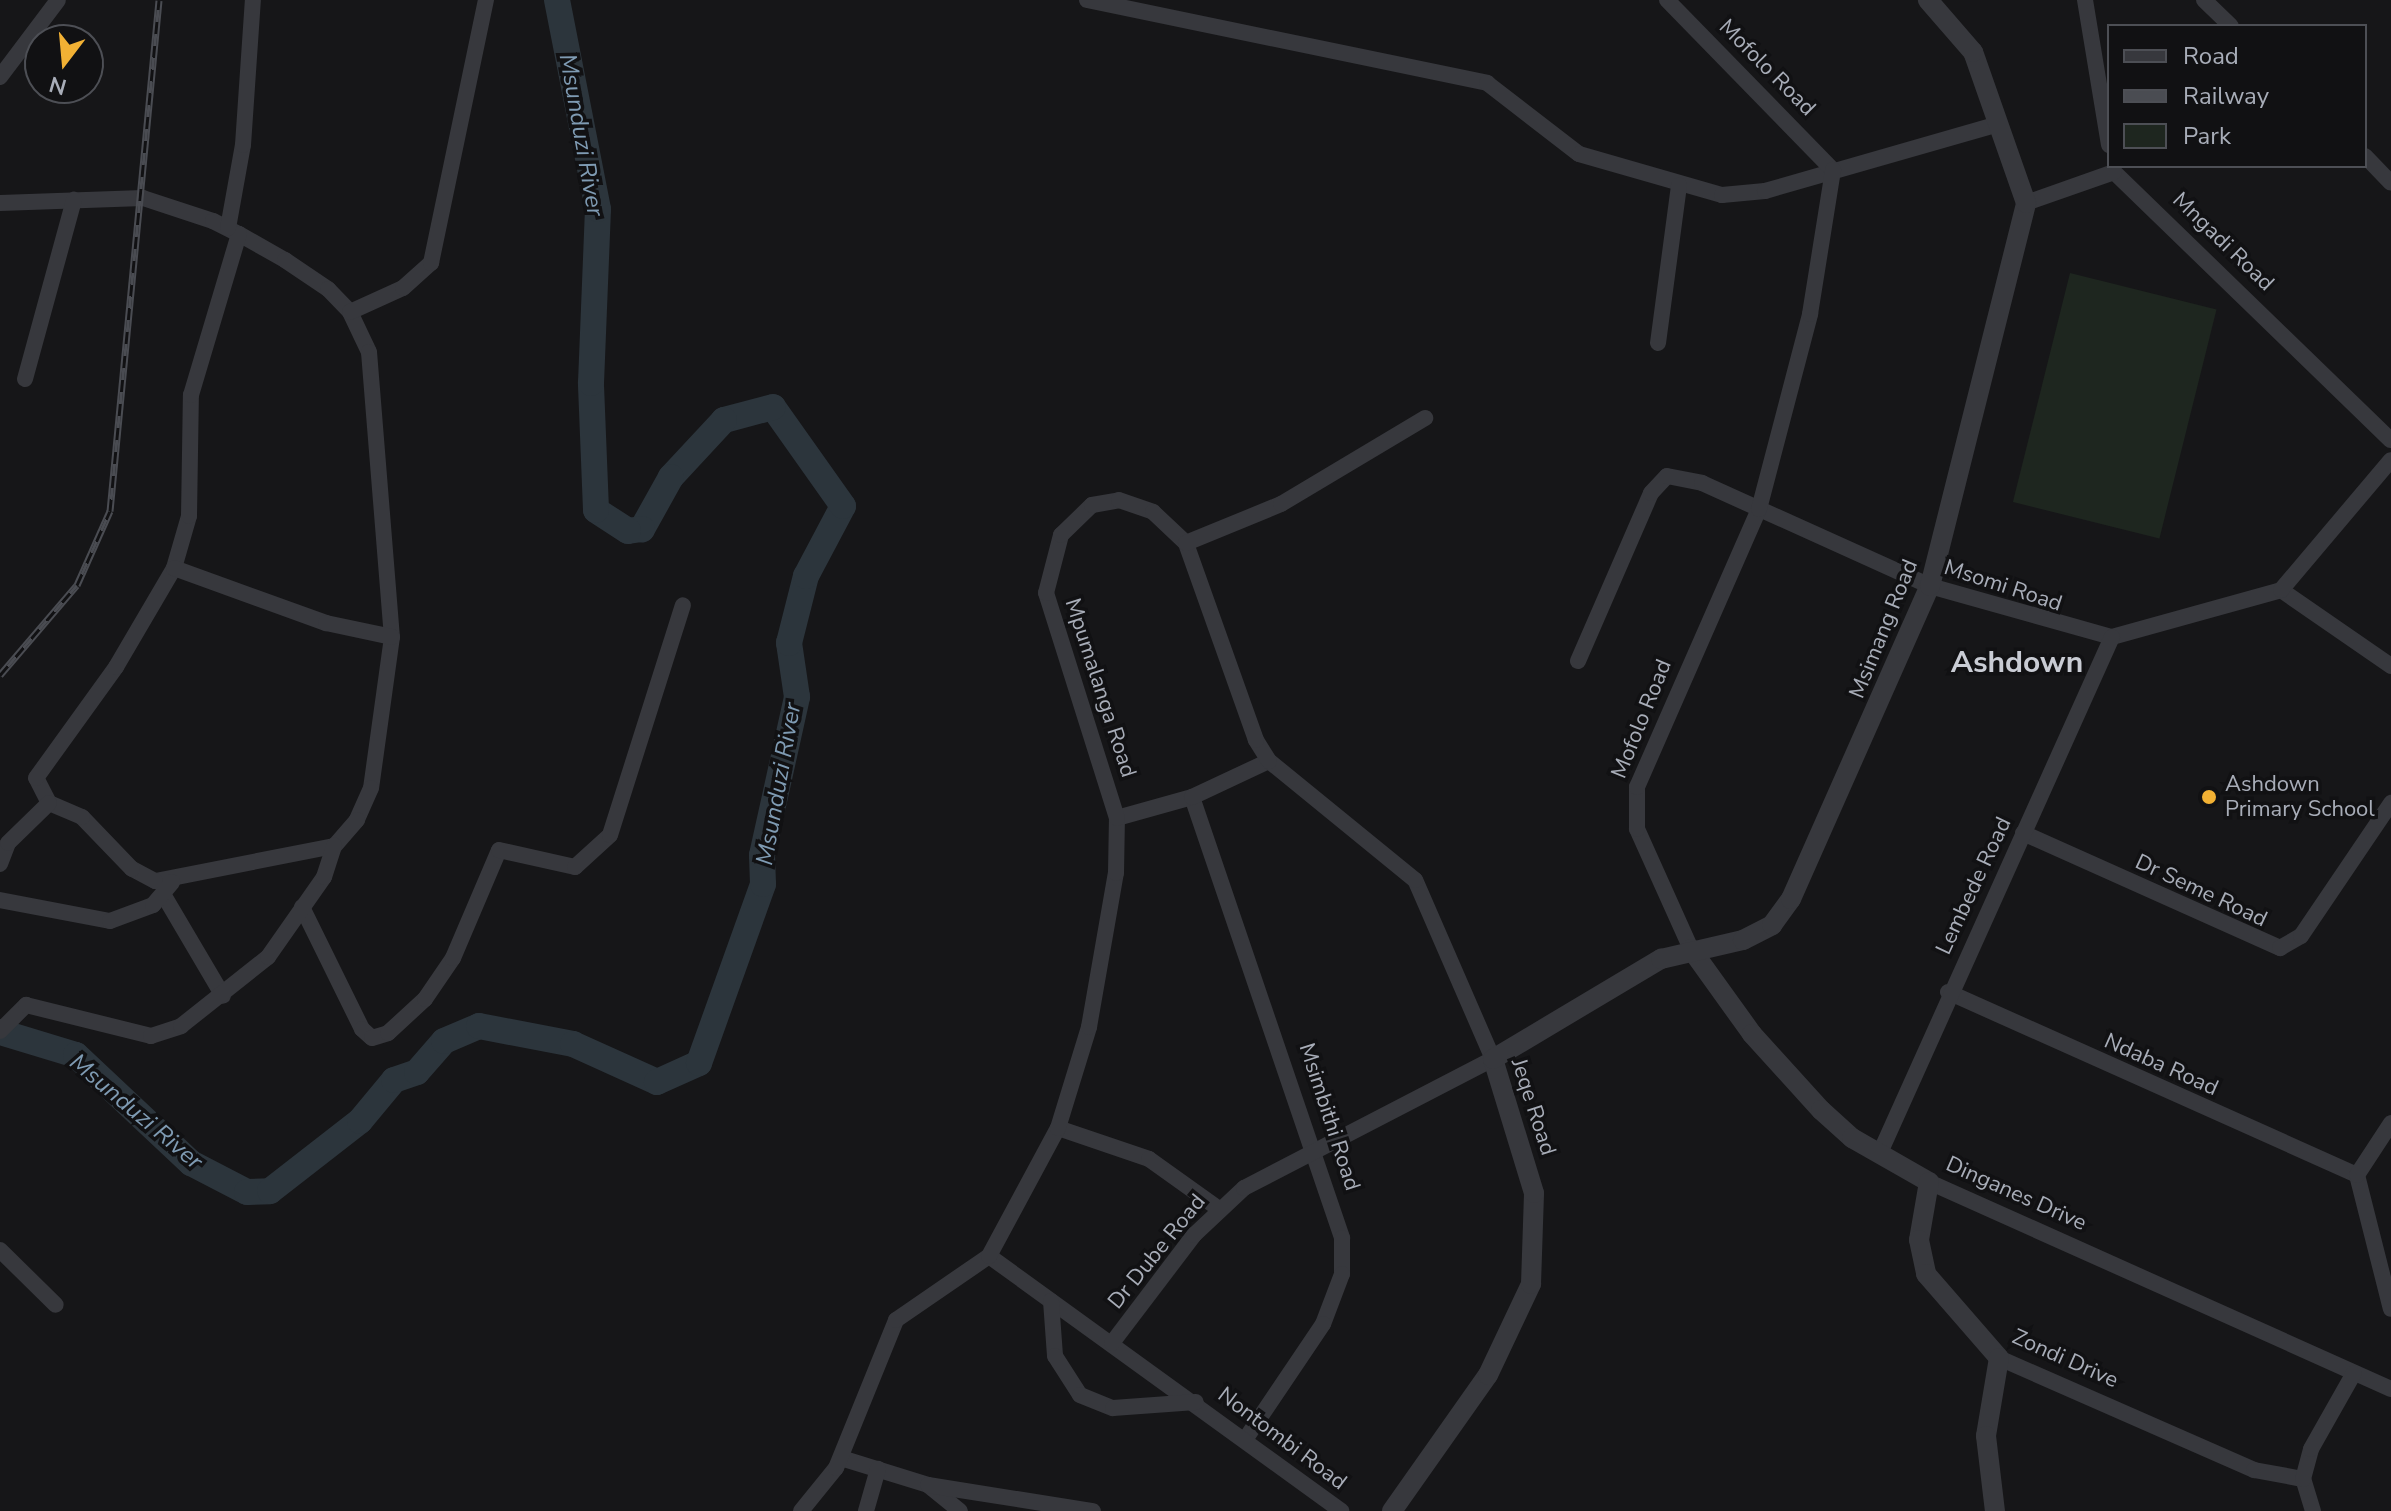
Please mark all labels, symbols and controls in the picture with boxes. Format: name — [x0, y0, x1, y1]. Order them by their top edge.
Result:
street label: Mofolo Road — [1713, 14, 1821, 122]
north arrow — [24, 24, 104, 104]
legend — [2107, 24, 2367, 168]
text: Road — [2183, 40, 2239, 72]
water label: Msunduzi River — [553, 51, 609, 219]
text: N — [46, 68, 70, 102]
text: Railway — [2183, 80, 2269, 112]
text: Park — [2183, 120, 2231, 152]
street label: Mngadi Road — [2167, 187, 2279, 297]
street label: Msomi Road — [1941, 555, 2065, 617]
street label: Msimang Road — [1844, 556, 1924, 702]
street label: Mpumalanga Road — [1059, 595, 1141, 781]
district label: Ashdown — [1951, 645, 2083, 681]
street label: Mofolo Road — [1606, 656, 1678, 782]
water label: Msunduzi River — [751, 700, 807, 868]
place label: Ashdown Primary School — [2225, 771, 2375, 822]
marker: Ashdown Primary School — [2200, 788, 2218, 806]
street label: Lembede Road — [1931, 813, 2017, 959]
street label: Dr Seme Road — [2131, 849, 2271, 933]
street label: Ndaba Road — [2100, 1028, 2222, 1102]
street label: Msimbithi Road — [1293, 1040, 1365, 1194]
water label: Msunduzi River — [64, 1048, 208, 1176]
street label: Jeqe Road — [1505, 1055, 1561, 1159]
street label: Dinganes Drive — [1942, 1151, 2090, 1237]
street label: Dr Dube Road — [1103, 1189, 1211, 1315]
street label: Zondi Drive — [2008, 1324, 2122, 1394]
street label: Nontombi Road — [1212, 1382, 1352, 1496]

